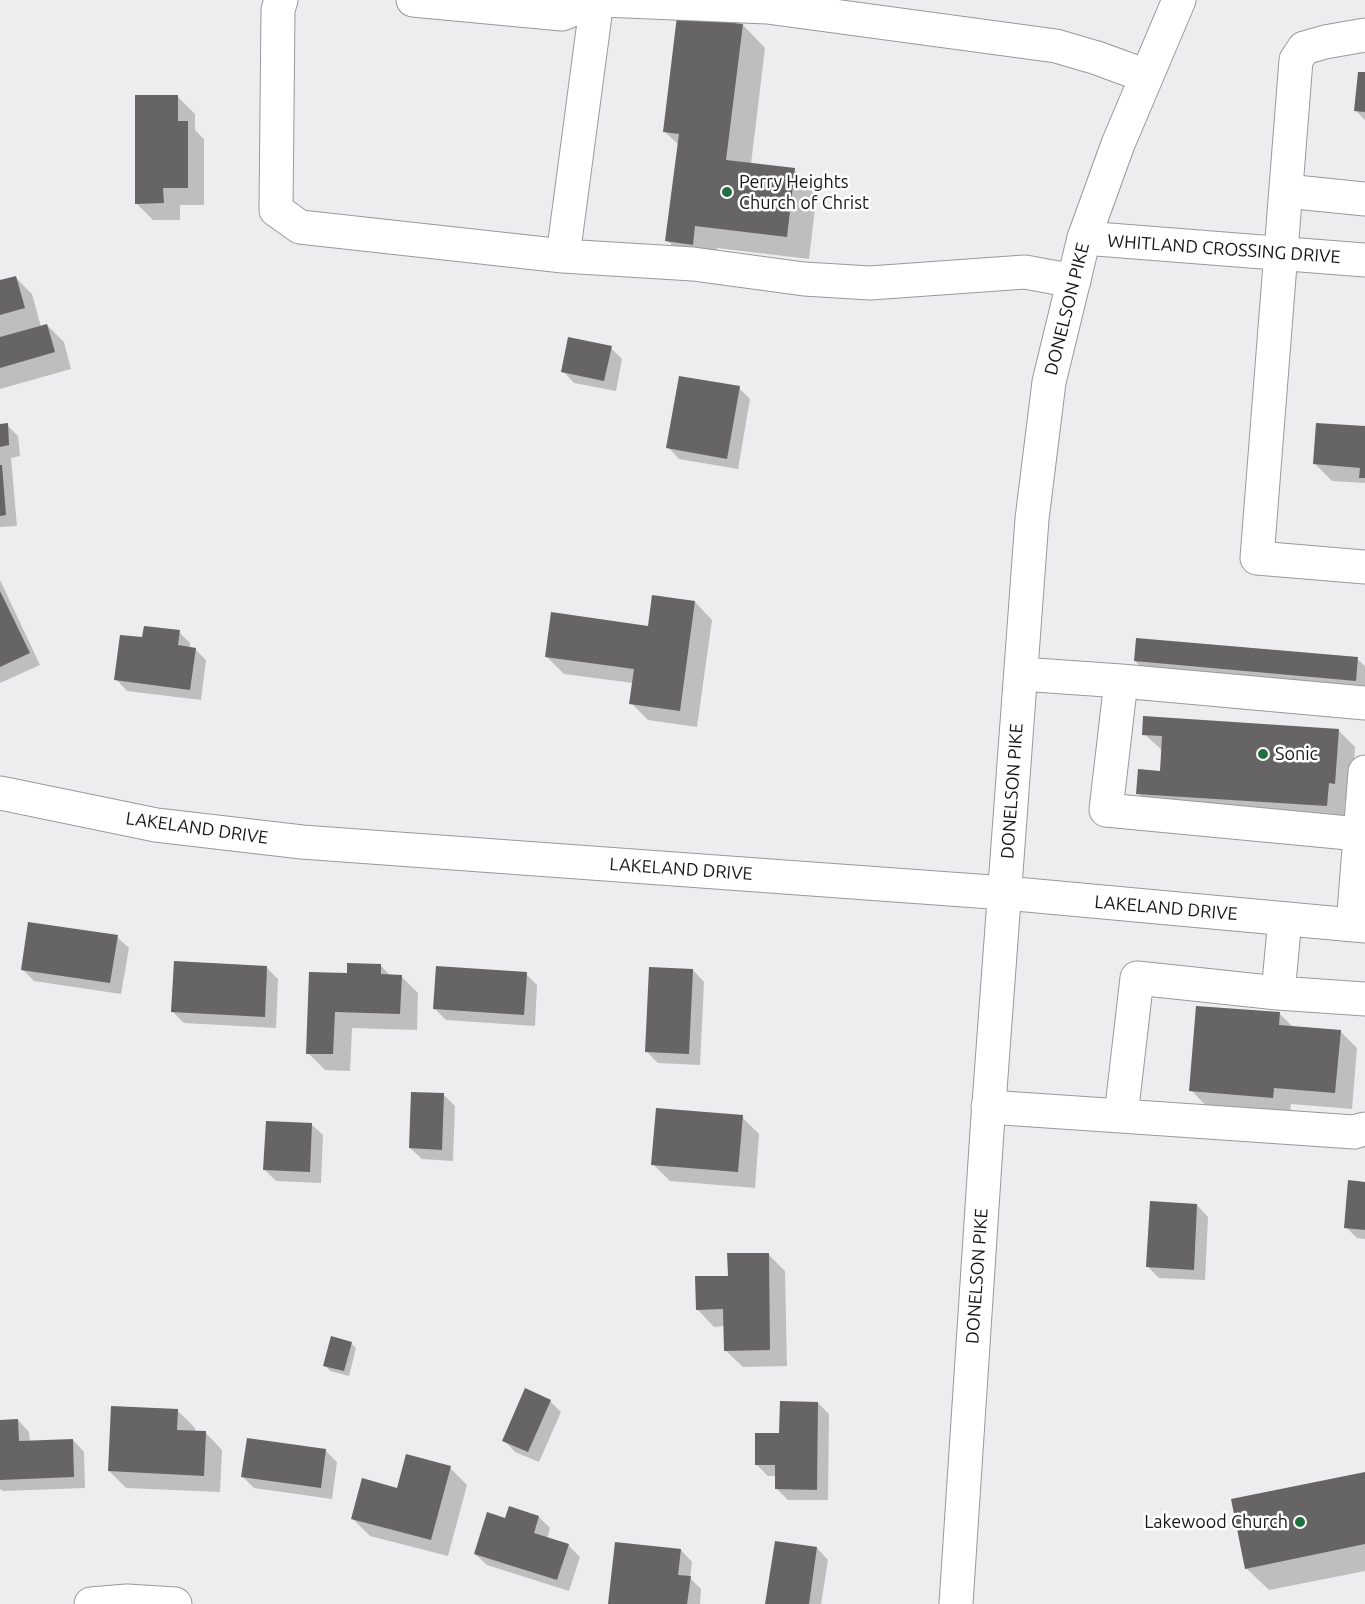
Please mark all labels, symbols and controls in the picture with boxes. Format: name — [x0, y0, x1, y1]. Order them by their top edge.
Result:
place label: Perry Heights Church of Christ — [739, 171, 869, 213]
marker: Perry Heights Church of Christ — [720, 185, 734, 199]
street label: WHITLAND CROSSING DRIVE — [1107, 230, 1341, 268]
street label: DONELSON PIKE — [1040, 240, 1094, 378]
street label: DONELSON PIKE — [996, 722, 1028, 860]
place label: Sonic — [1275, 743, 1318, 765]
marker: Sonic — [1256, 747, 1270, 761]
street label: LAKELAND DRIVE — [124, 807, 270, 849]
street label: LAKELAND DRIVE — [609, 853, 753, 885]
street label: LAKELAND DRIVE — [1094, 891, 1238, 925]
street label: DONELSON PIKE — [961, 1207, 993, 1345]
place label: Lakewood Church — [1144, 1511, 1288, 1533]
marker: Lakewood Church — [1293, 1515, 1307, 1529]

